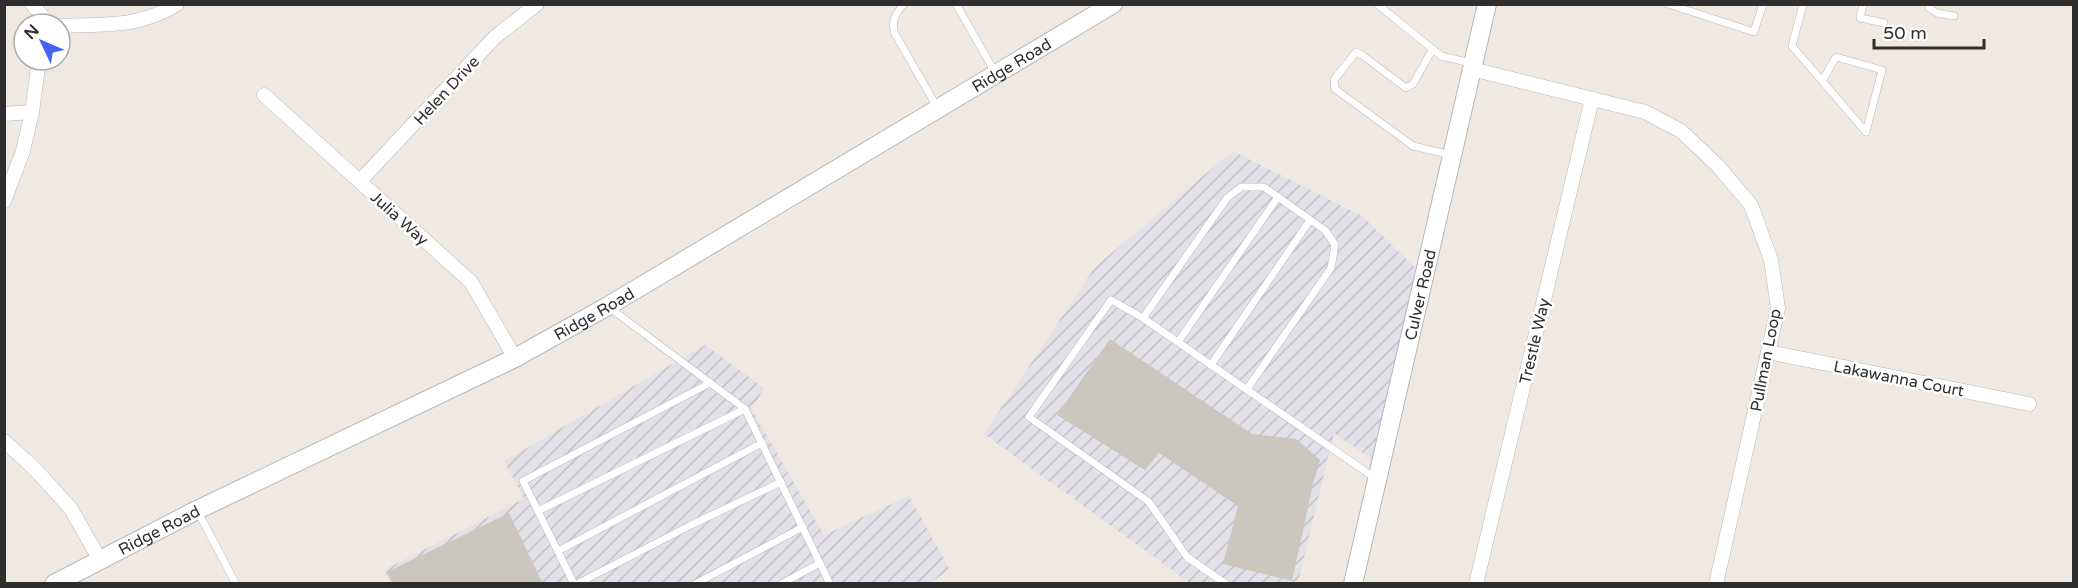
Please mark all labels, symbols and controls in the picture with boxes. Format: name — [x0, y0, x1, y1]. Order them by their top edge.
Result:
north arrow — [12, 12, 72, 72]
scale bar — [1874, 12, 1984, 50]
text: N — [20, 21, 44, 44]
text: 50 m — [1883, 22, 1927, 44]
street label: Ridge Road — [969, 34, 1055, 97]
street label: Helen Drive — [410, 52, 484, 129]
street label: Julia Way — [366, 187, 433, 250]
street label: Culver Road — [1401, 247, 1441, 342]
street label: Ridge Road — [551, 284, 638, 345]
street label: Trestle Way — [1515, 296, 1555, 386]
street label: Pullman Loop — [1746, 307, 1786, 413]
street label: Lakawanna Court — [1832, 357, 1966, 401]
street label: Ridge Road — [115, 501, 203, 560]

